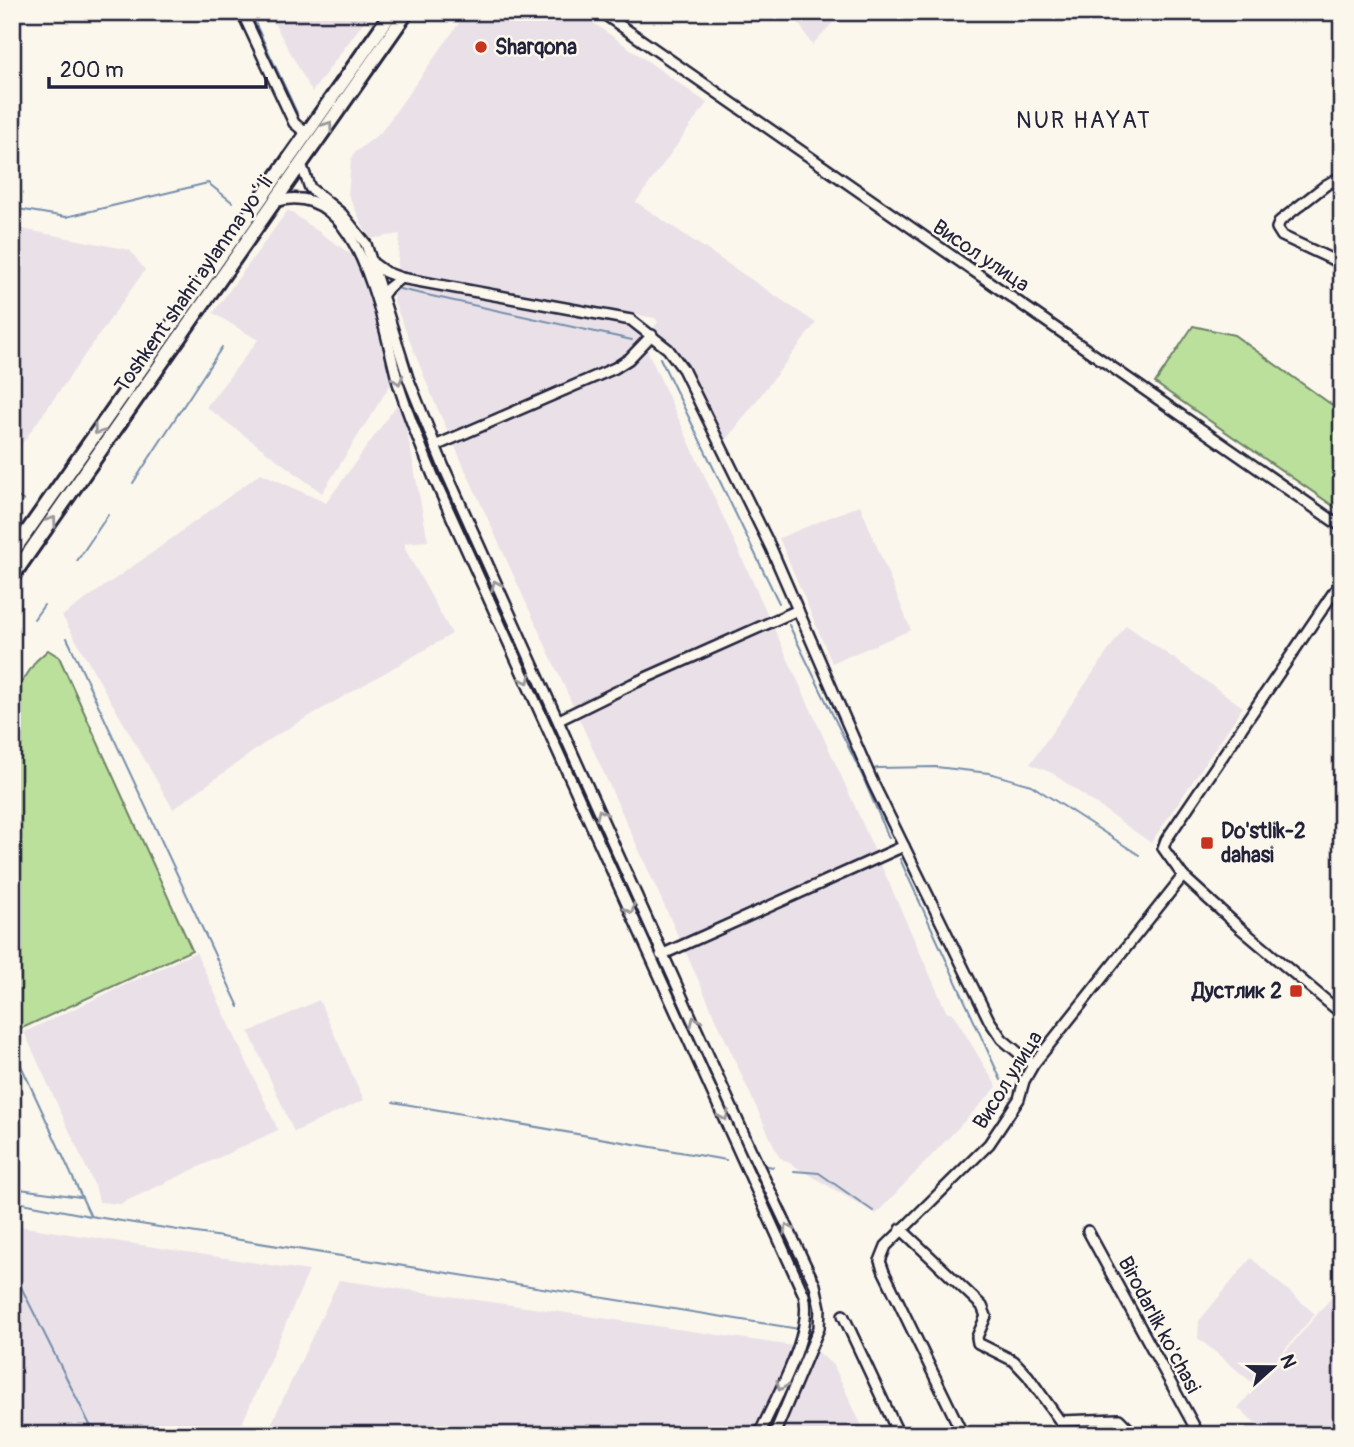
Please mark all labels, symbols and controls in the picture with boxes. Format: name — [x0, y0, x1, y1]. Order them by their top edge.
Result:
place label: Sharqona — [495, 34, 577, 61]
marker: Sharqona — [473, 39, 489, 55]
scale bar — [49, 46, 266, 90]
text: 200 m — [60, 57, 124, 84]
district label: NUR HAYAT — [1016, 106, 1152, 135]
one-way arrow — [320, 121, 332, 134]
street label: Toshkent shahri aylanma yoʻli — [109, 170, 279, 398]
street label: Висол улица — [927, 214, 1035, 298]
one-way arrow — [389, 374, 404, 386]
one-way arrow — [94, 422, 106, 435]
one-way arrow — [43, 516, 56, 529]
one-way arrow — [490, 580, 504, 592]
one-way arrow — [518, 672, 532, 684]
one-way arrow — [595, 809, 609, 821]
place label: Do'stlik-2 dahasi — [1221, 818, 1306, 869]
marker: Do'stlik-2 dahasi — [1199, 835, 1215, 851]
one-way arrow — [622, 902, 636, 914]
place label: Дустлик 2 — [1190, 978, 1282, 1005]
marker: Дустлик 2 — [1288, 983, 1304, 999]
one-way arrow — [689, 1016, 703, 1029]
street label: Висол улица — [967, 1026, 1049, 1134]
one-way arrow — [716, 1109, 730, 1121]
one-way arrow — [783, 1223, 797, 1236]
street label: Birodarlik ko'chasi — [1112, 1252, 1207, 1398]
north arrow — [1238, 1332, 1308, 1402]
text: N — [1274, 1351, 1301, 1372]
one-way arrow — [775, 1378, 789, 1391]

